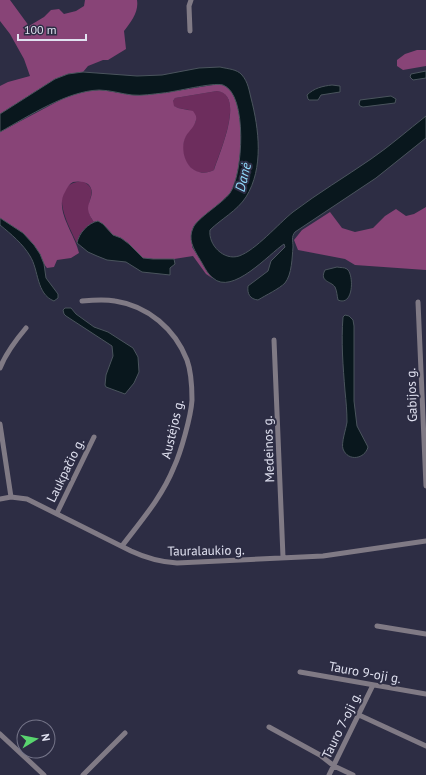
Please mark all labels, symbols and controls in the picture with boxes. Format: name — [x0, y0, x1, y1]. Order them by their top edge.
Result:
scale bar — [18, 16, 86, 42]
text: 100 m — [24, 22, 57, 37]
water label: Danė — [231, 160, 255, 193]
street label: Gabijos g. — [402, 367, 421, 422]
street label: Austėjos g. — [157, 398, 188, 460]
street label: Medeinos g. — [259, 415, 278, 483]
street label: Laukpačio g. — [43, 435, 88, 505]
street label: Tauralaukio g. — [167, 541, 245, 560]
street label: Tauro 9-oji g. — [327, 658, 403, 687]
street label: Tauro 7-oji g. — [318, 689, 365, 761]
north arrow — [16, 719, 56, 759]
text: N — [38, 732, 53, 742]

